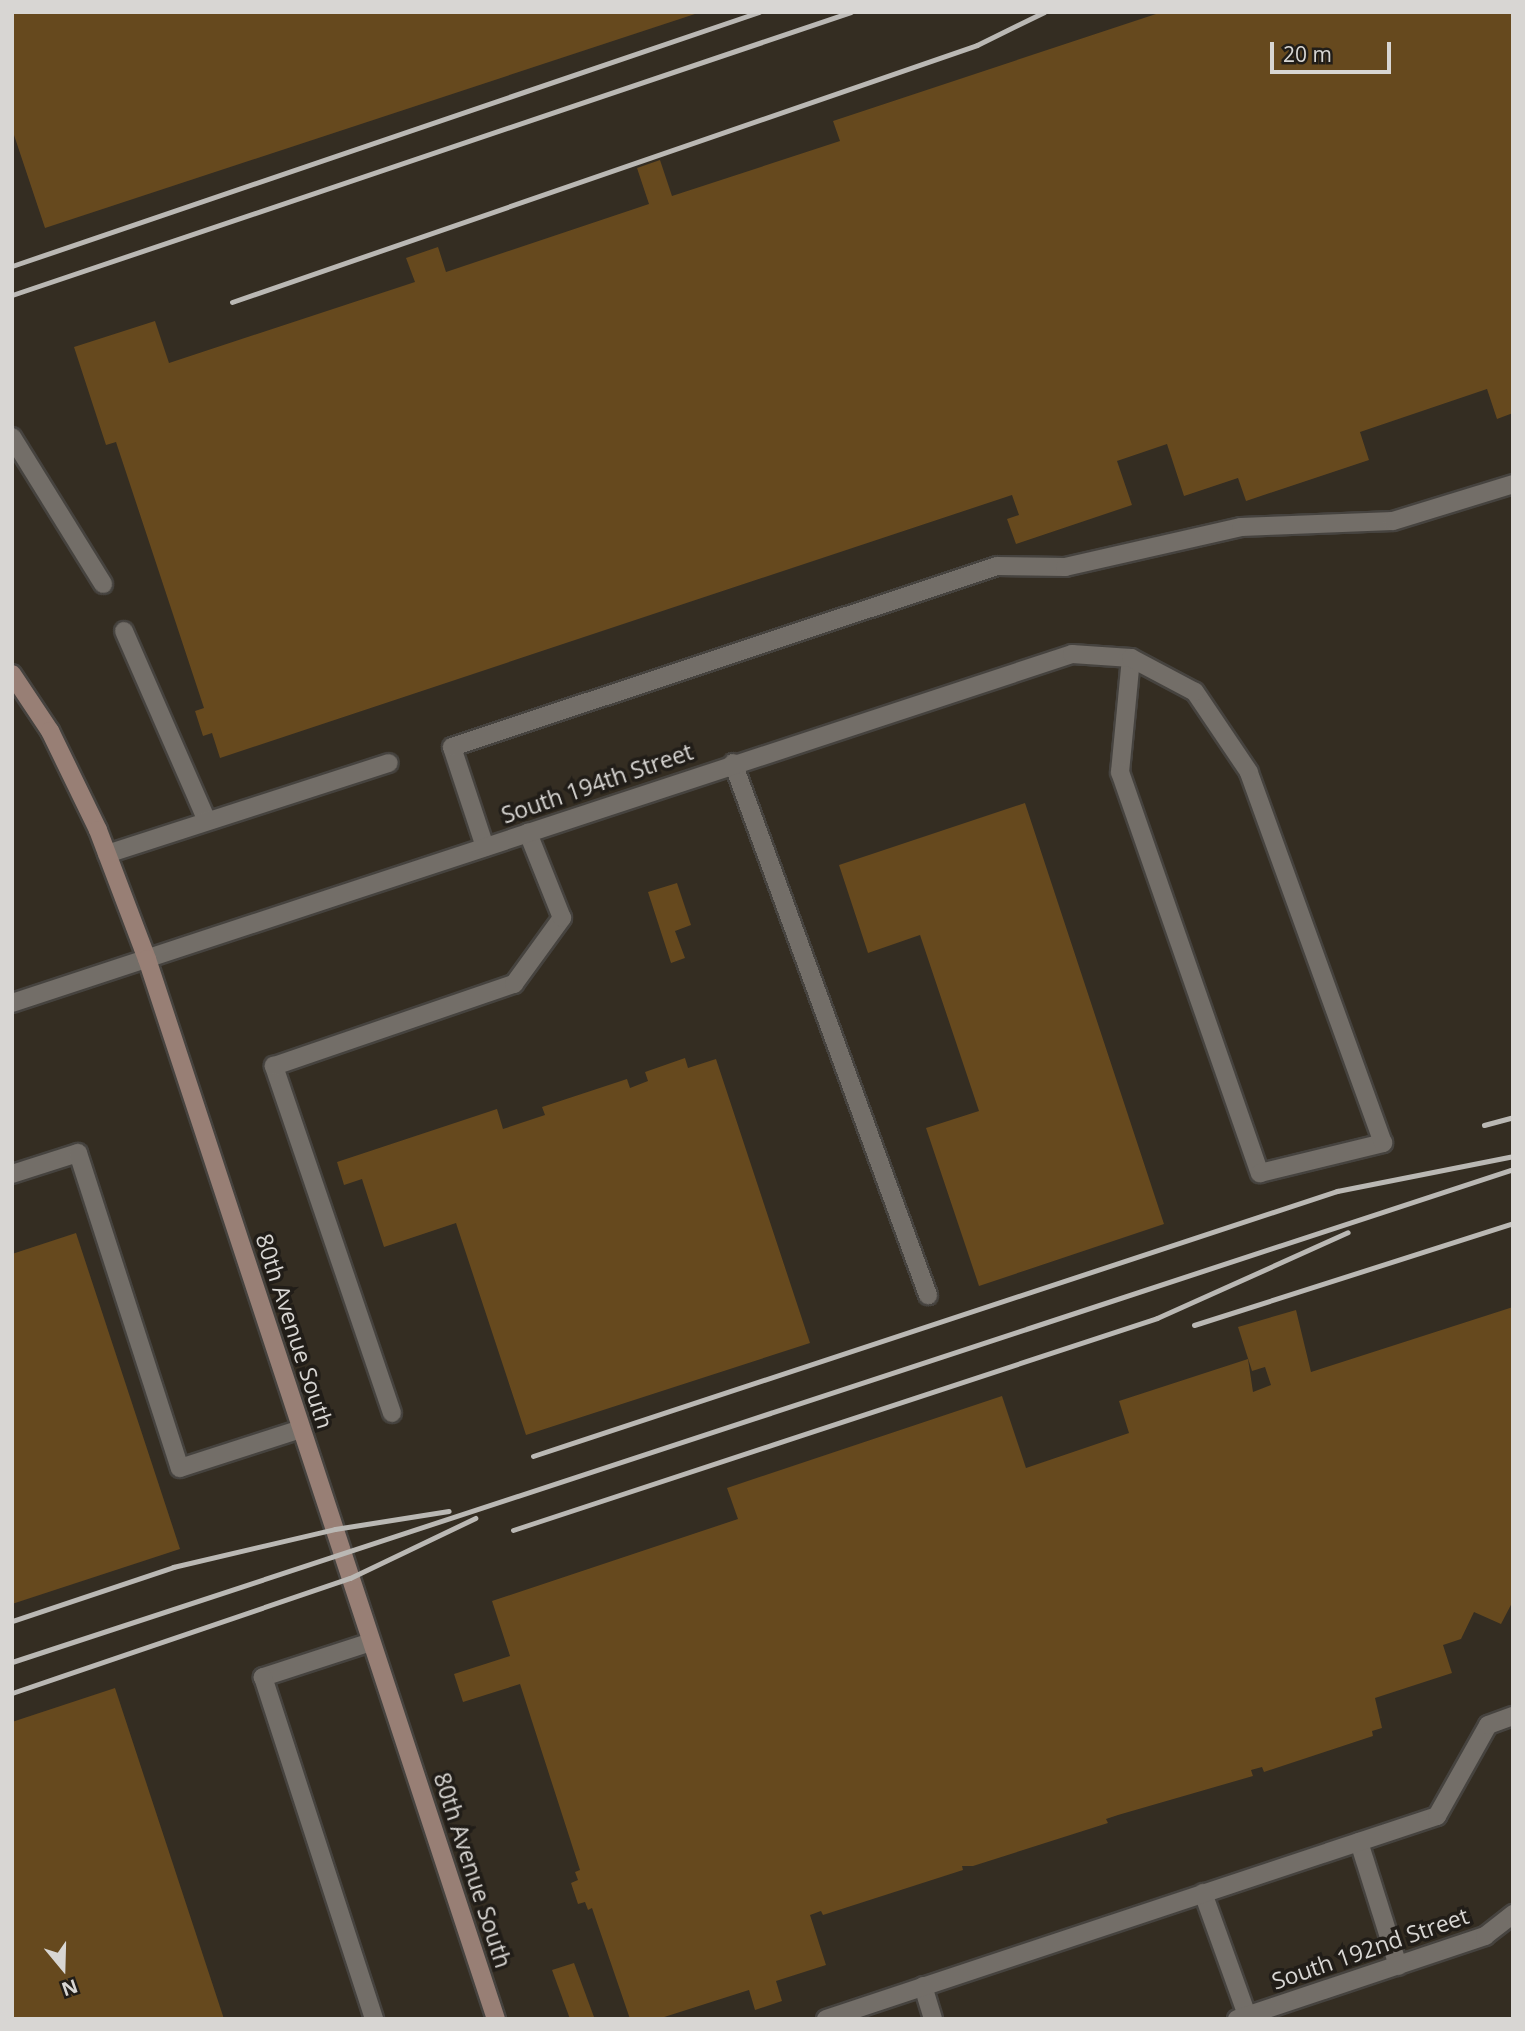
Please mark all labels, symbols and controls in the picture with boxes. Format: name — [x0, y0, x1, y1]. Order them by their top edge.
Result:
scale bar — [1273, 28, 1394, 72]
text: 20 m — [1283, 40, 1332, 68]
street label: South 194th Street — [498, 737, 696, 829]
street label: 80th Avenue South — [250, 1230, 340, 1432]
street label: 80th Avenue South — [428, 1769, 518, 1971]
street label: South 192nd Street — [1268, 1901, 1472, 1995]
north arrow — [28, 1933, 98, 2003]
text: N — [58, 1973, 81, 2003]

